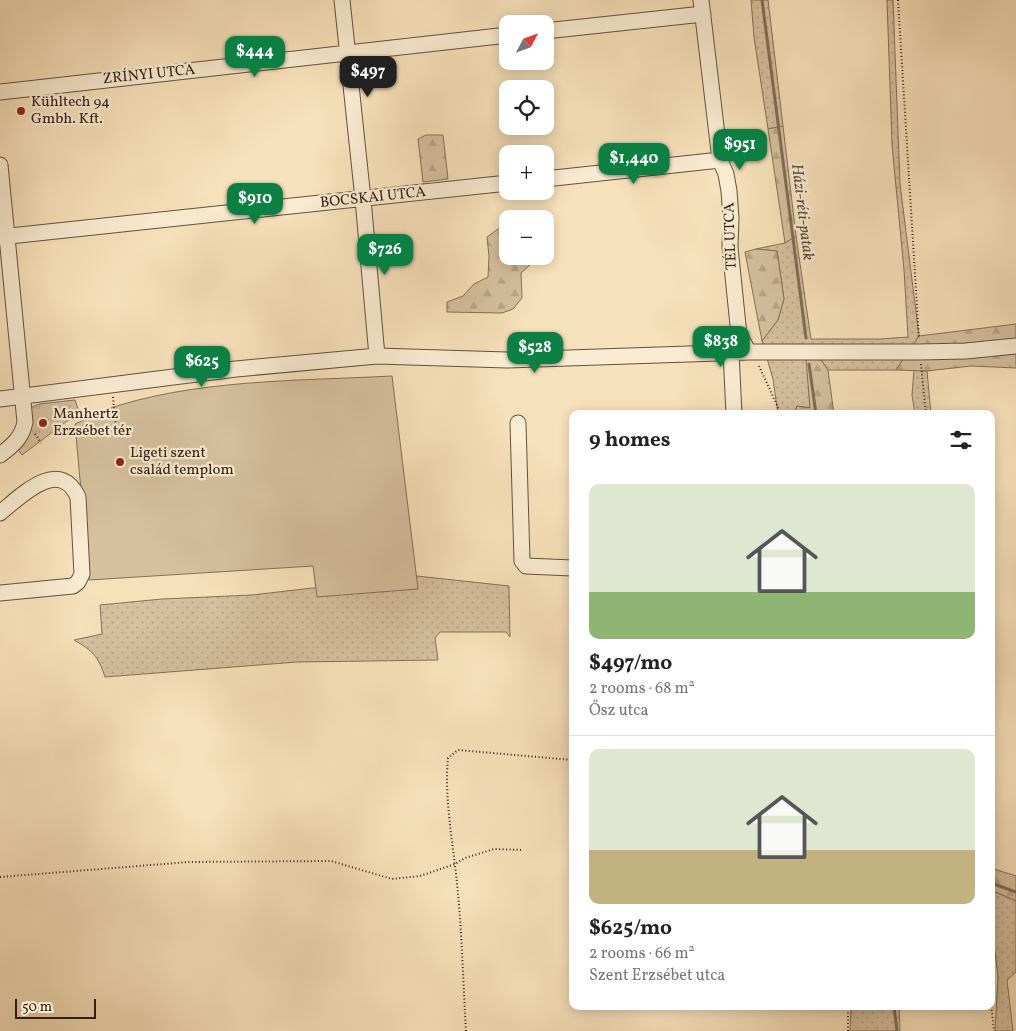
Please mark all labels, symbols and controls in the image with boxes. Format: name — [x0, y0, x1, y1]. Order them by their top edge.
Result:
north arrow — [499, 15, 554, 70]
map controls — [499, 15, 554, 265]
pin: $444 — [225, 36, 285, 78]
text: $444 — [236, 41, 274, 63]
pin: $497 — [338, 56, 398, 98]
street label: ZRÍNYI UTCA — [102, 60, 197, 90]
text: $497 — [351, 61, 385, 83]
button: locate — [499, 80, 554, 135]
place label: Kühltech 94 Gmbh. Kft. — [31, 92, 110, 130]
marker: Kühltech 94 Gmbh. Kft. — [15, 105, 27, 117]
pin: $951 — [710, 128, 770, 171]
text: $951 — [724, 134, 756, 156]
pin: $1,440 — [593, 142, 675, 185]
button: + — [499, 145, 554, 200]
text: $1,440 — [610, 148, 658, 170]
water label: Házi-réti-patak — [785, 162, 819, 262]
pin: $910 — [225, 182, 285, 225]
street label: BOCSKAI UTCA — [319, 182, 427, 214]
text: $910 — [238, 188, 272, 210]
street label: TÉL UTCA — [719, 201, 743, 270]
button: − — [499, 210, 554, 265]
pin: $726 — [355, 234, 415, 276]
text: $726 — [368, 239, 402, 261]
pin: $838 — [691, 326, 751, 368]
text: $838 — [704, 331, 738, 353]
pin: $528 — [505, 332, 565, 374]
text: $528 — [518, 337, 552, 359]
pin: $625 — [172, 346, 232, 388]
text: $625 — [185, 351, 219, 373]
place label: Manhertz Erzsébet tér — [53, 404, 131, 442]
marker: Manhertz Erzsébet tér — [37, 417, 49, 429]
text: 9 homes — [589, 426, 670, 455]
icon: filters — [947, 426, 975, 454]
place label: Ligeti szent család templom — [130, 443, 234, 481]
marker: Ligeti szent család templom — [114, 456, 126, 468]
icon: home — [737, 516, 827, 606]
text: $497/mo — [589, 649, 672, 678]
text: 2 rooms · 68 m² — [589, 678, 695, 700]
text: Ősz utca — [589, 700, 648, 722]
icon: home — [737, 782, 827, 872]
text: $625/mo — [589, 914, 672, 943]
text: 2 rooms · 66 m² — [589, 943, 695, 965]
text: Szent Erzsébet utca — [589, 965, 725, 987]
scale bar — [15, 996, 96, 1019]
text: 50 m — [22, 998, 52, 1017]

